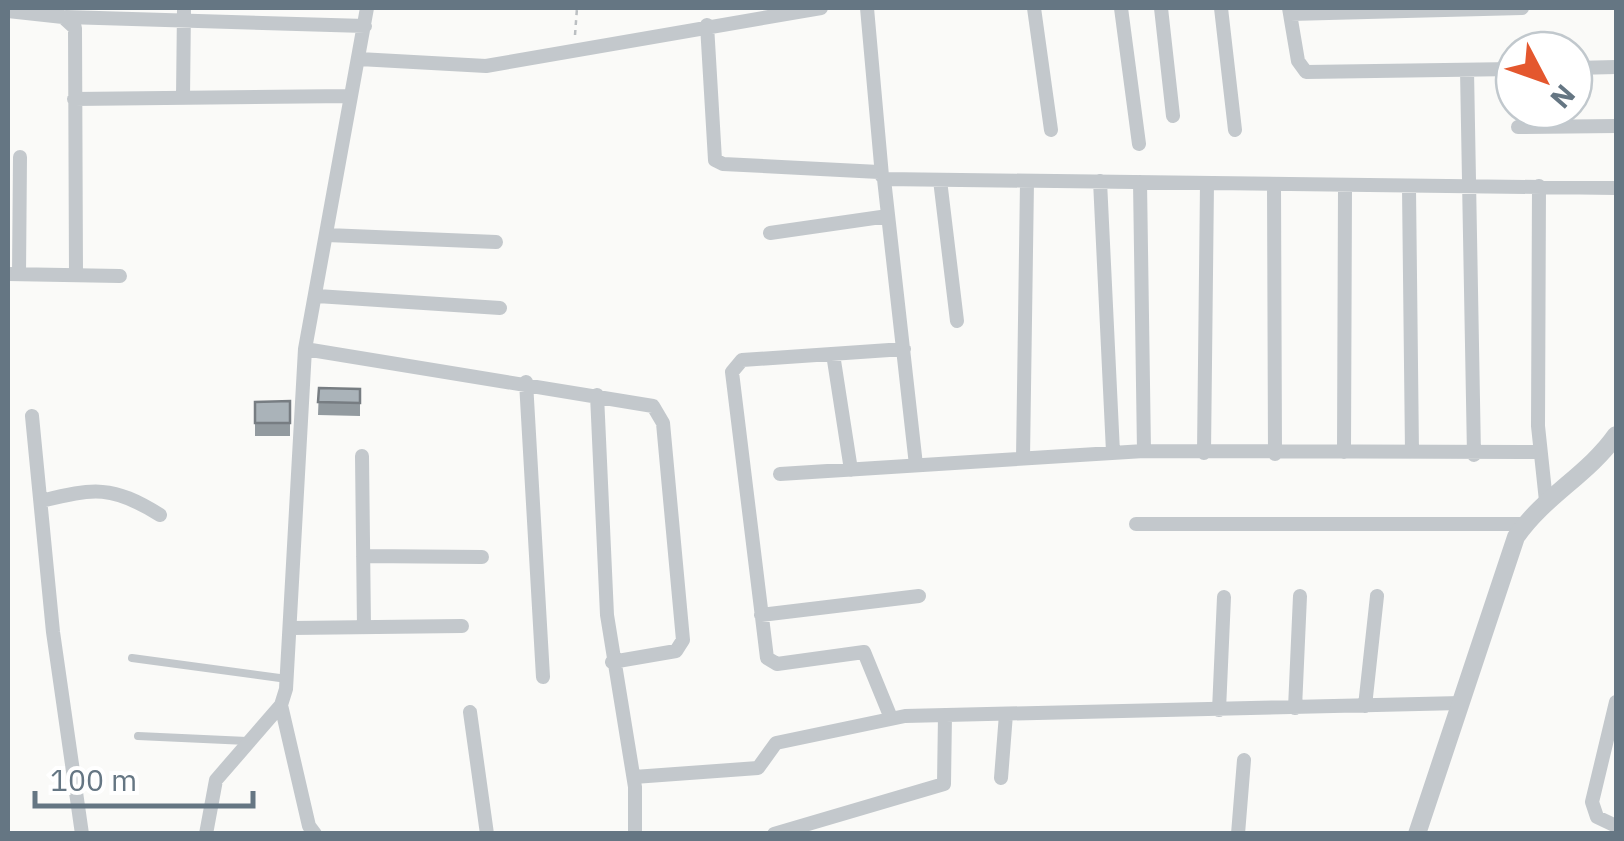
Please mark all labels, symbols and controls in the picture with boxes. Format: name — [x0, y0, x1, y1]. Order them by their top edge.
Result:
north arrow — [1494, 30, 1594, 130]
text: N — [1543, 77, 1584, 117]
scale bar — [35, 746, 252, 808]
text: 100 m — [50, 760, 137, 799]

